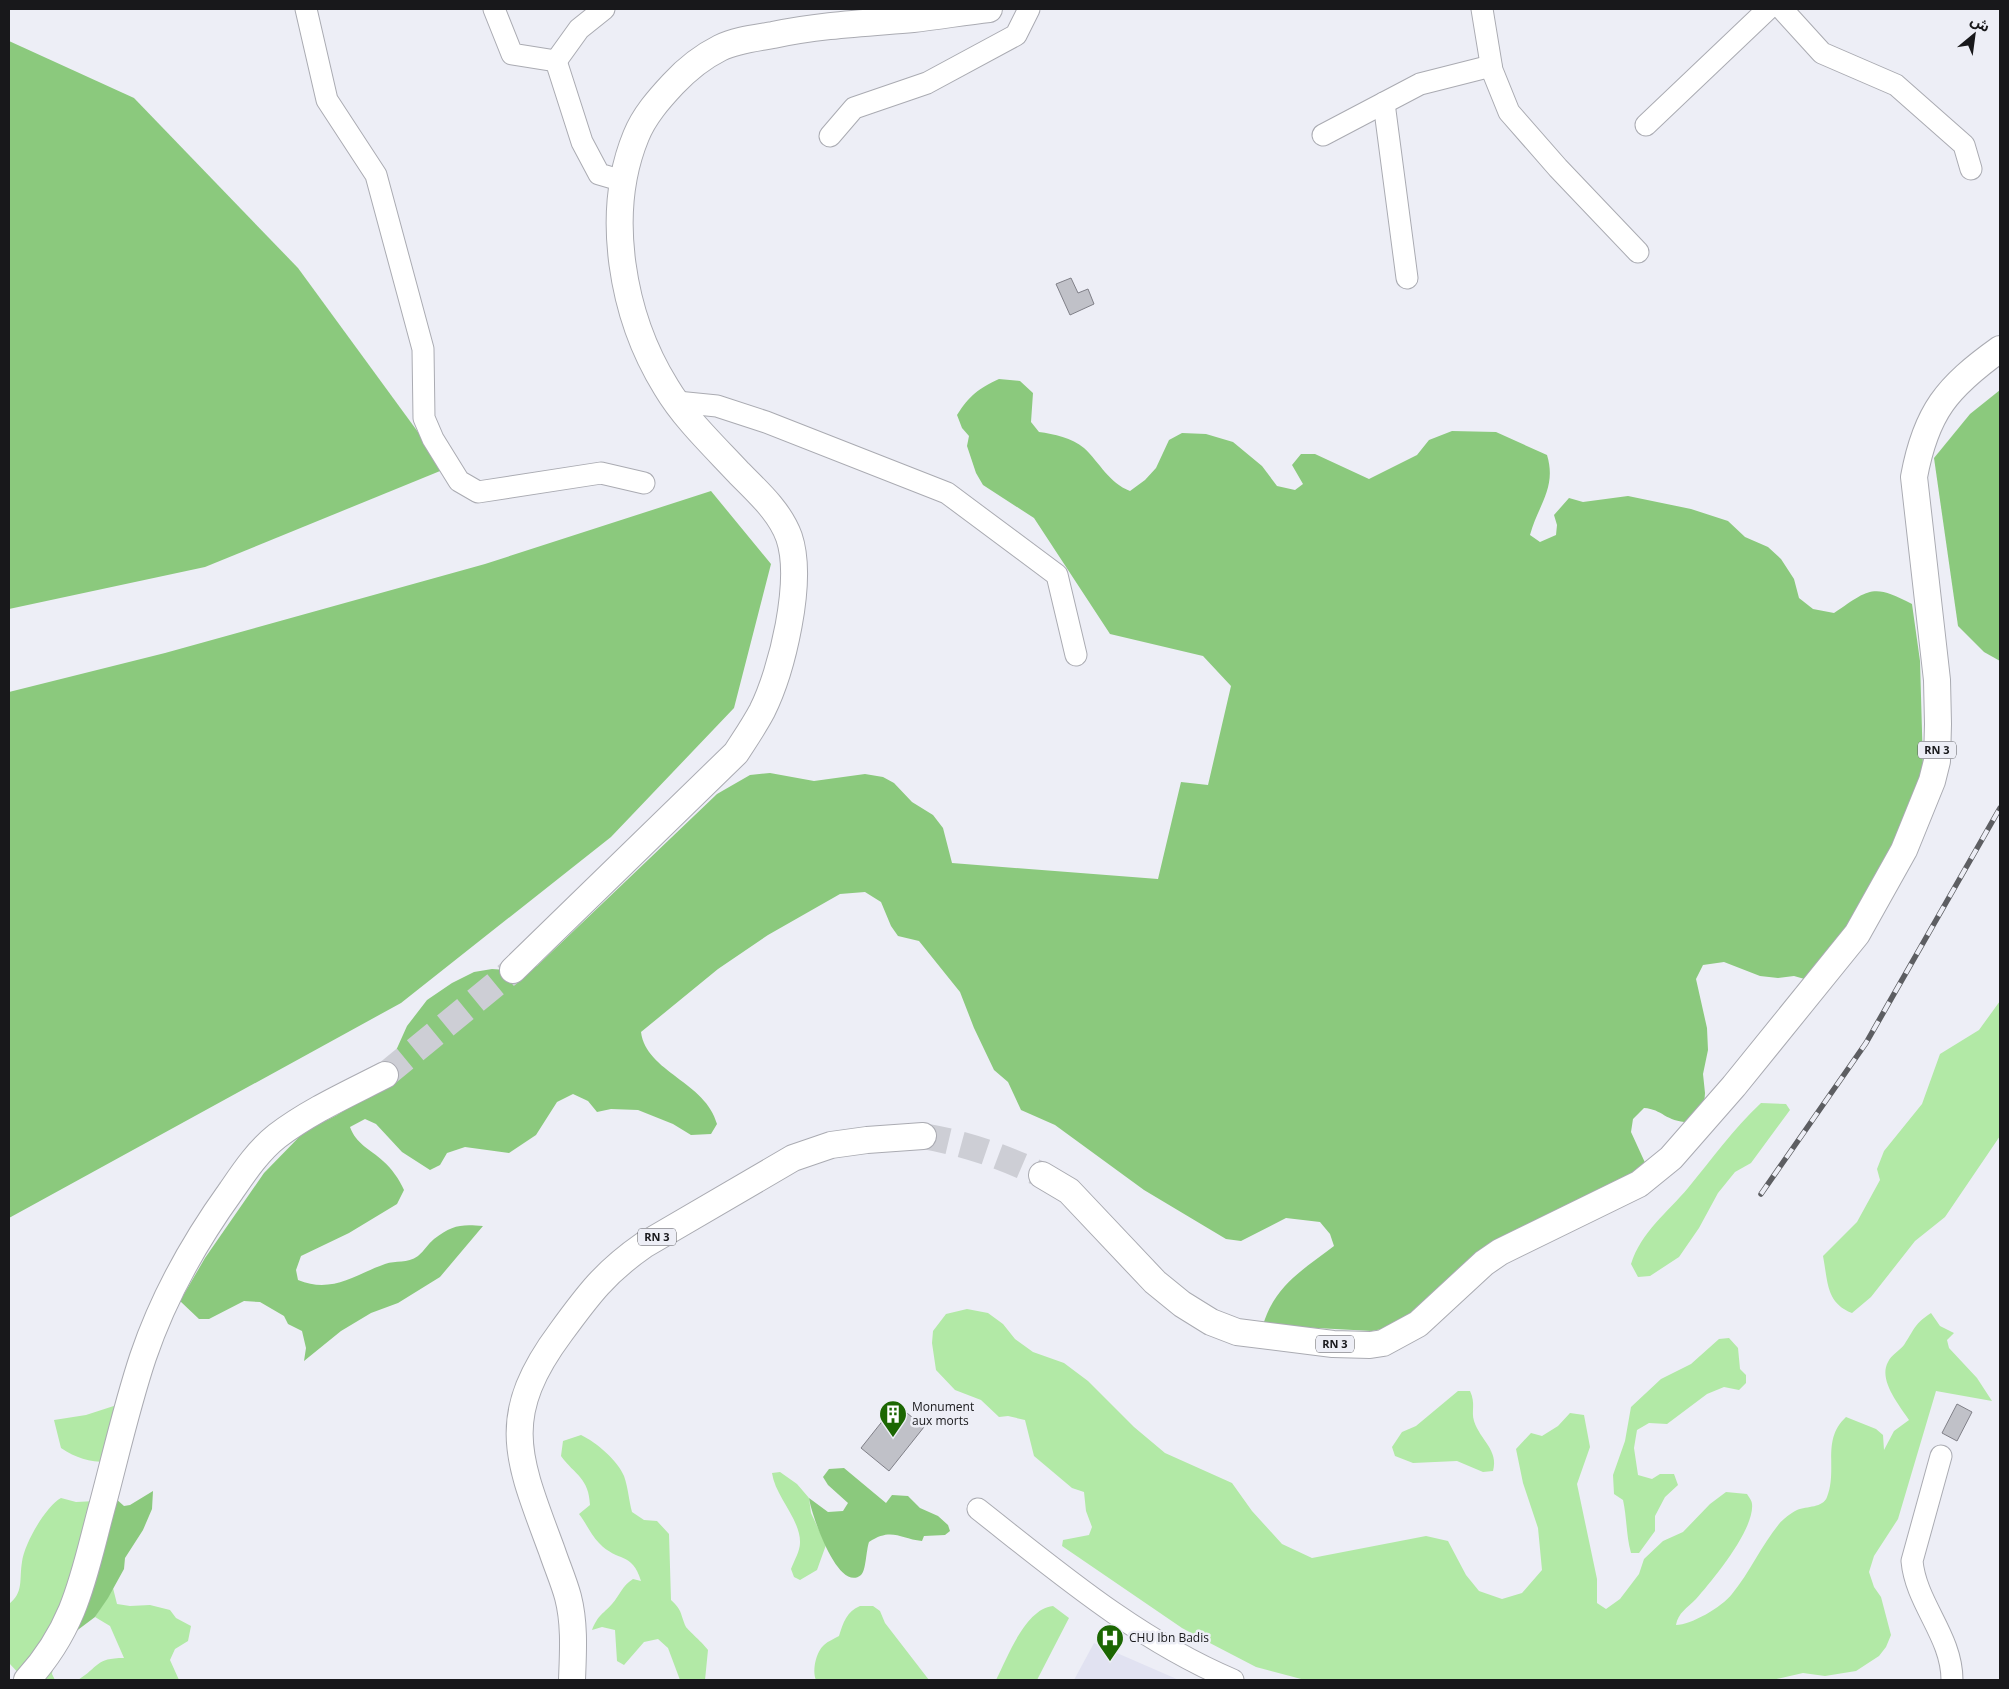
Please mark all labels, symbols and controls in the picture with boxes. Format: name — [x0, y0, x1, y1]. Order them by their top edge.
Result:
north arrow — [1949, 10, 1999, 60]
text: ش — [1968, 10, 1994, 36]
road number: RN 3 — [1918, 742, 1956, 758]
road number: RN 3 — [638, 1228, 676, 1246]
road number: RN 3 — [1316, 1336, 1354, 1352]
place label: Monument aux morts — [912, 1398, 974, 1429]
building icon: Monument aux morts — [878, 1399, 908, 1438]
hospital icon: CHU Ibn Badis — [1095, 1623, 1125, 1662]
place label: CHU Ibn Badis — [1129, 1629, 1209, 1646]

